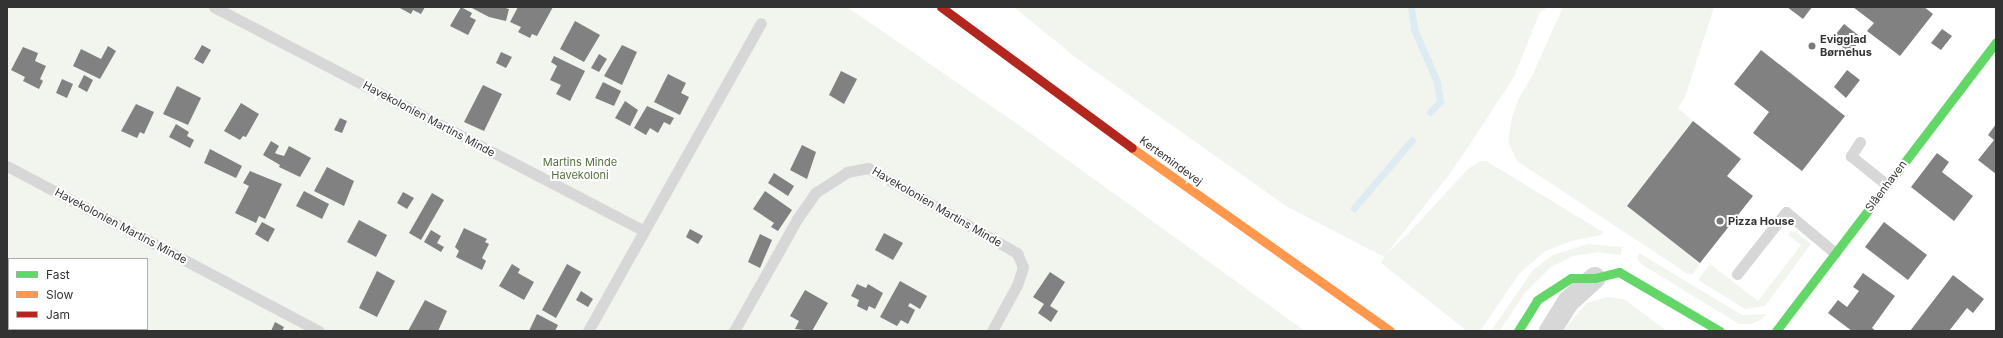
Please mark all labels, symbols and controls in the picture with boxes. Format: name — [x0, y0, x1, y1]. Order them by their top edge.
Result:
place label: Evigglad Børnehus — [1820, 33, 1872, 59]
marker: Evigglad Børnehus — [1807, 41, 1817, 51]
street label: Havekolonien Martins Minde — [361, 78, 497, 160]
street label: Kertemindevej — [1137, 134, 1205, 188]
park label: Martins Minde Havekoloni — [543, 156, 617, 182]
street label: Slåenhaven — [1863, 158, 1909, 214]
street label: Havekolonien Martins Minde — [870, 164, 1004, 250]
street label: Havekolonien Martins Minde — [53, 185, 189, 267]
place label: Pizza House — [1728, 214, 1794, 228]
marker: Pizza House — [1715, 216, 1725, 226]
legend — [8, 258, 148, 330]
text: Fast — [46, 267, 70, 282]
text: Slow — [46, 287, 73, 302]
text: Jam — [46, 307, 70, 322]

